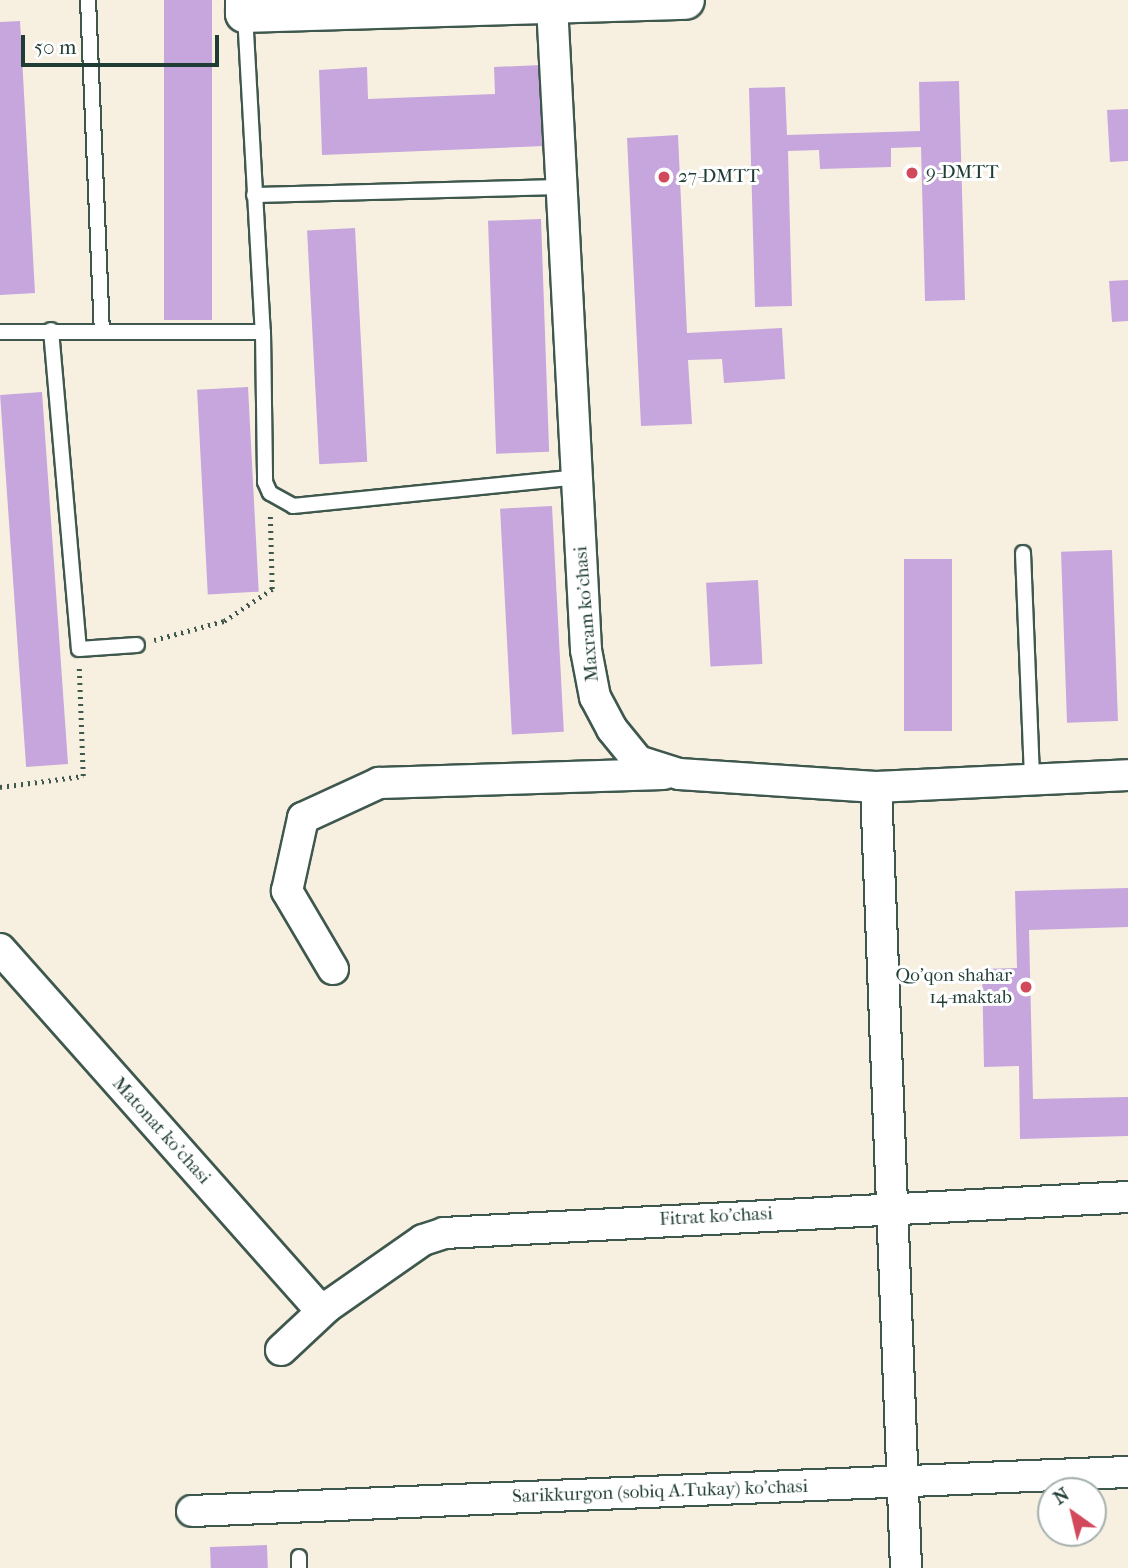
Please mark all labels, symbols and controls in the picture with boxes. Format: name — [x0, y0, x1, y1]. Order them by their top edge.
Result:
scale bar — [24, 21, 222, 65]
text: 50 m — [34, 35, 77, 59]
place label: 9-DMTT — [926, 162, 999, 184]
marker: 9-DMTT — [904, 165, 920, 181]
place label: 27-DMTT — [678, 166, 759, 188]
marker: 27-DMTT — [656, 169, 672, 185]
street label: Maxram ko'chasi — [570, 545, 604, 683]
place label: Qo'qon shahar 14-maktab — [896, 965, 1012, 1009]
marker: Qo'qon shahar 14-maktab — [1018, 979, 1034, 995]
street label: Matonat ko'chasi — [107, 1073, 215, 1189]
street label: Fitrat ko'chasi — [659, 1203, 773, 1231]
street label: Sarikkurgon (sobiq A.Tukay) ko'chasi — [512, 1475, 808, 1509]
north arrow — [1037, 1477, 1107, 1547]
text: N — [1049, 1483, 1073, 1509]

